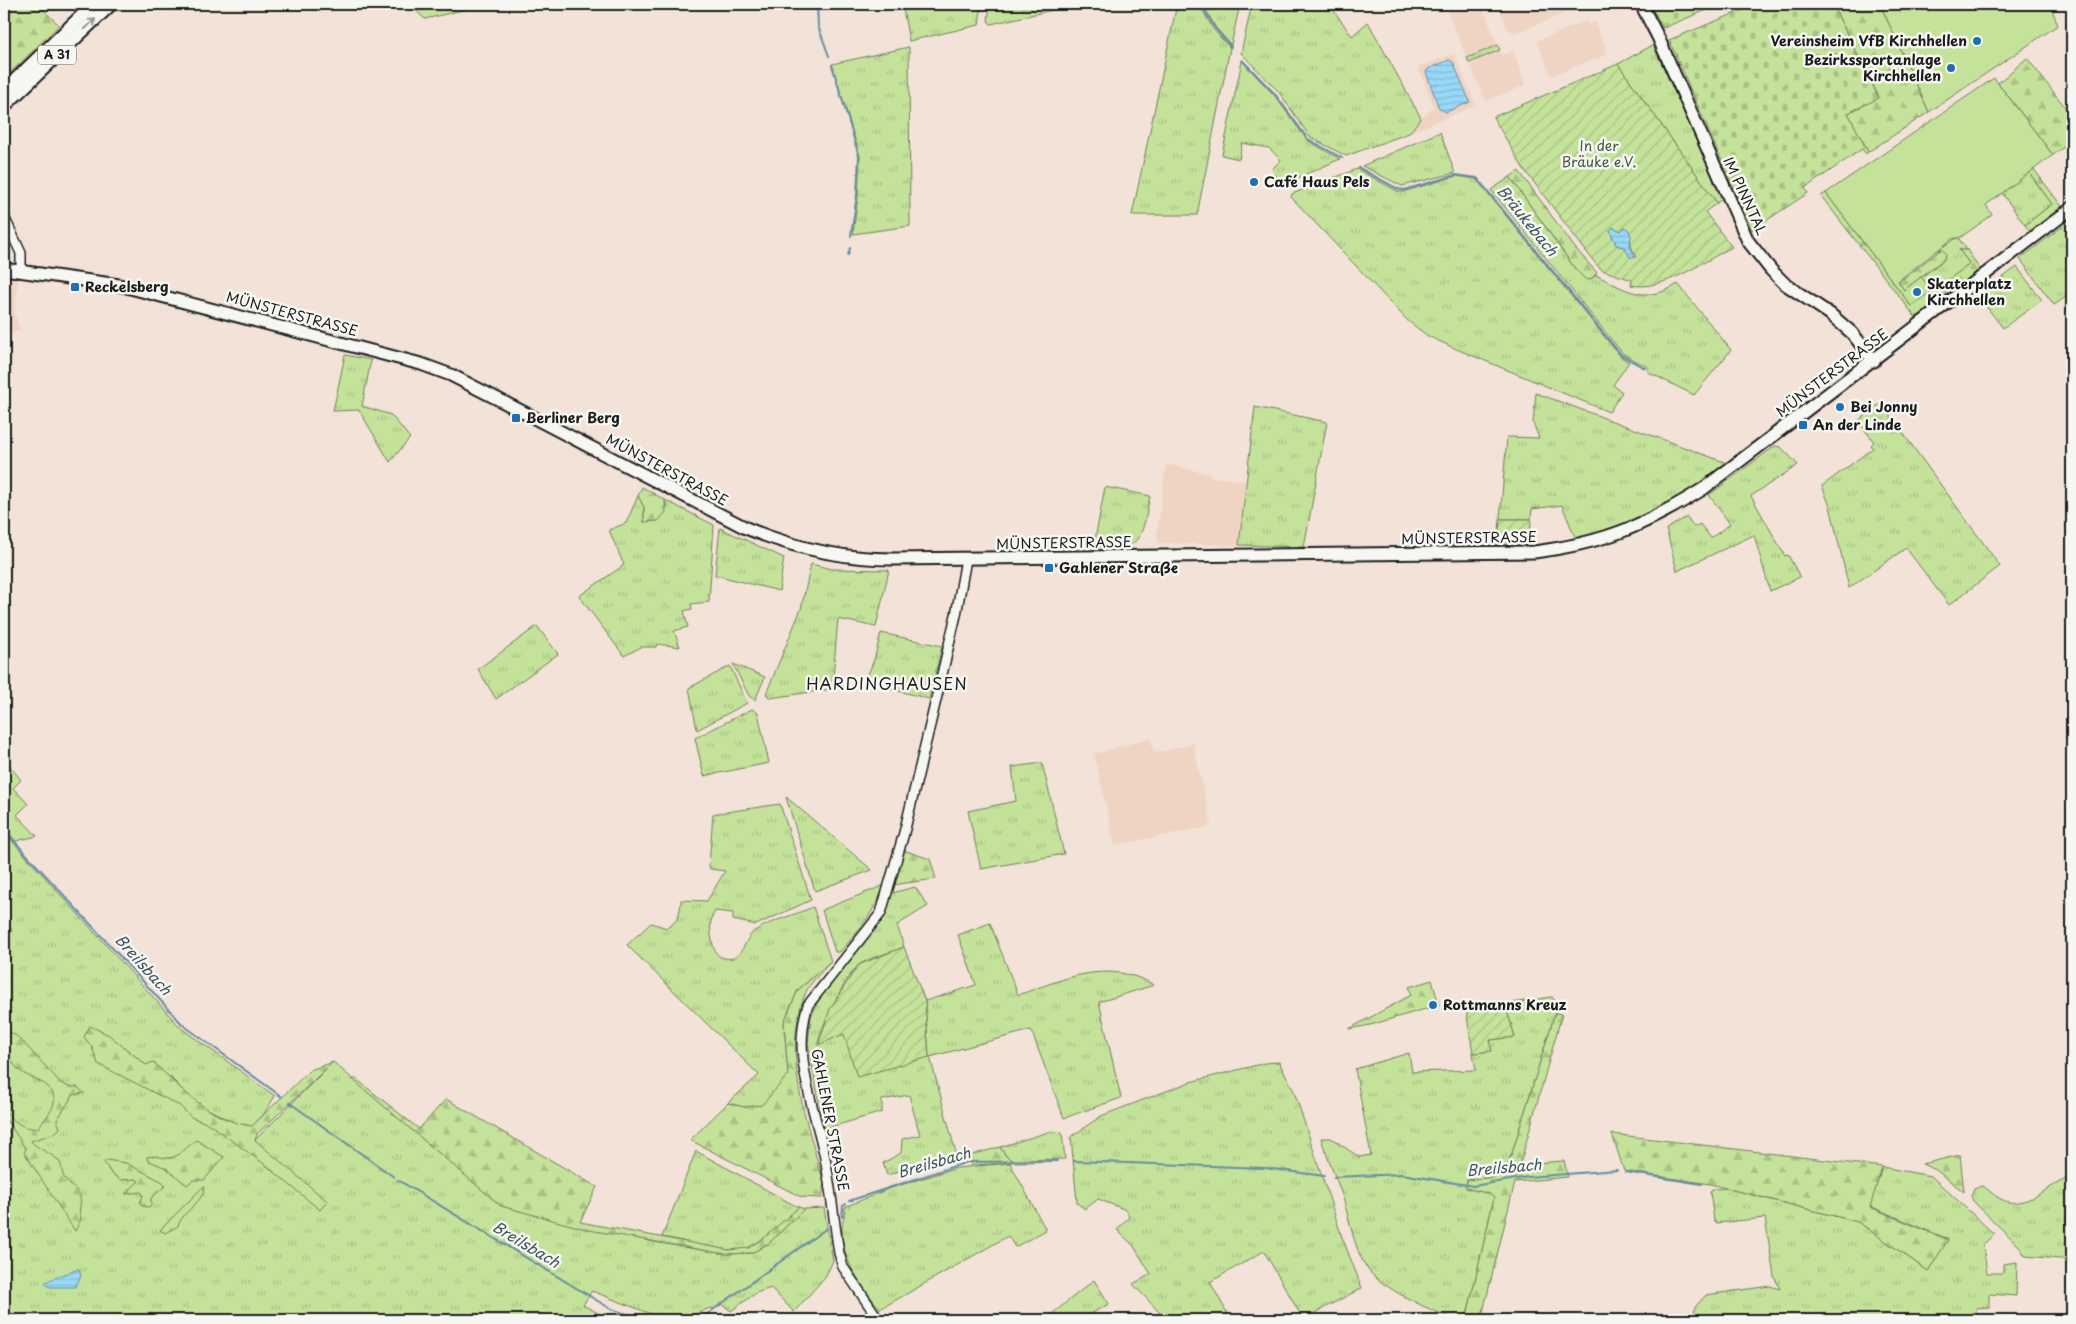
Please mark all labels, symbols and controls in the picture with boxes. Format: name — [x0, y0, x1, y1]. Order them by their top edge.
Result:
one-way arrow — [83, 18, 96, 30]
place label: Vereinsheim VfB Kirchhellen — [1770, 30, 1967, 51]
marker: Vereinsheim VfB Kirchhellen — [1971, 35, 1983, 47]
road number: A 31 — [38, 46, 76, 64]
place label: Bezirkssportanlage Kirchhellen — [1804, 49, 1941, 86]
marker: Bezirkssportanlage Kirchhellen — [1945, 62, 1957, 74]
park label: In der Bräuke e.V. — [1562, 135, 1636, 172]
street label: IM PINNTAL — [1718, 153, 1773, 238]
place label: Café Haus Pels — [1264, 171, 1370, 192]
marker: Café Haus Pels — [1248, 176, 1260, 188]
water label: Bräukebach — [1492, 180, 1564, 261]
place label: Skaterplatz Kirchhellen — [1927, 273, 2012, 310]
place label: Reckelsberg — [85, 276, 168, 297]
marker: Reckelsberg — [69, 281, 81, 293]
street label: MÜNSTERSTRASSE — [224, 286, 360, 341]
marker: Skaterplatz Kirchhellen — [1911, 286, 1923, 298]
street label: MÜNSTERSTRASSE — [1771, 323, 1892, 422]
place label: Bei Jonny — [1850, 396, 1918, 417]
marker: Bei Jonny — [1834, 401, 1846, 413]
place label: Berliner Berg — [526, 407, 620, 428]
marker: Berliner Berg — [510, 412, 522, 424]
place label: An der Linde — [1813, 414, 1902, 435]
marker: An der Linde — [1797, 419, 1809, 431]
street label: MÜNSTERSTRASSE — [602, 428, 732, 511]
street label: MÜNSTERSTRASSE — [1401, 526, 1537, 549]
street label: MÜNSTERSTRASSE — [996, 531, 1132, 554]
place label: Gahlener Straße — [1059, 557, 1178, 578]
marker: Gahlener Straße — [1043, 562, 1055, 574]
district label: HARDINGHAUSEN — [806, 671, 968, 695]
water label: Breilsbach — [111, 929, 178, 1000]
place label: Rottmanns Kreuz — [1443, 994, 1567, 1015]
marker: Rottmanns Kreuz — [1427, 999, 1439, 1011]
street label: GAHLENER STRASSE — [806, 1047, 855, 1193]
water label: Breilsbach — [894, 1140, 973, 1183]
water label: Breilsbach — [1466, 1152, 1542, 1181]
water label: Breilsbach — [489, 1215, 565, 1273]

